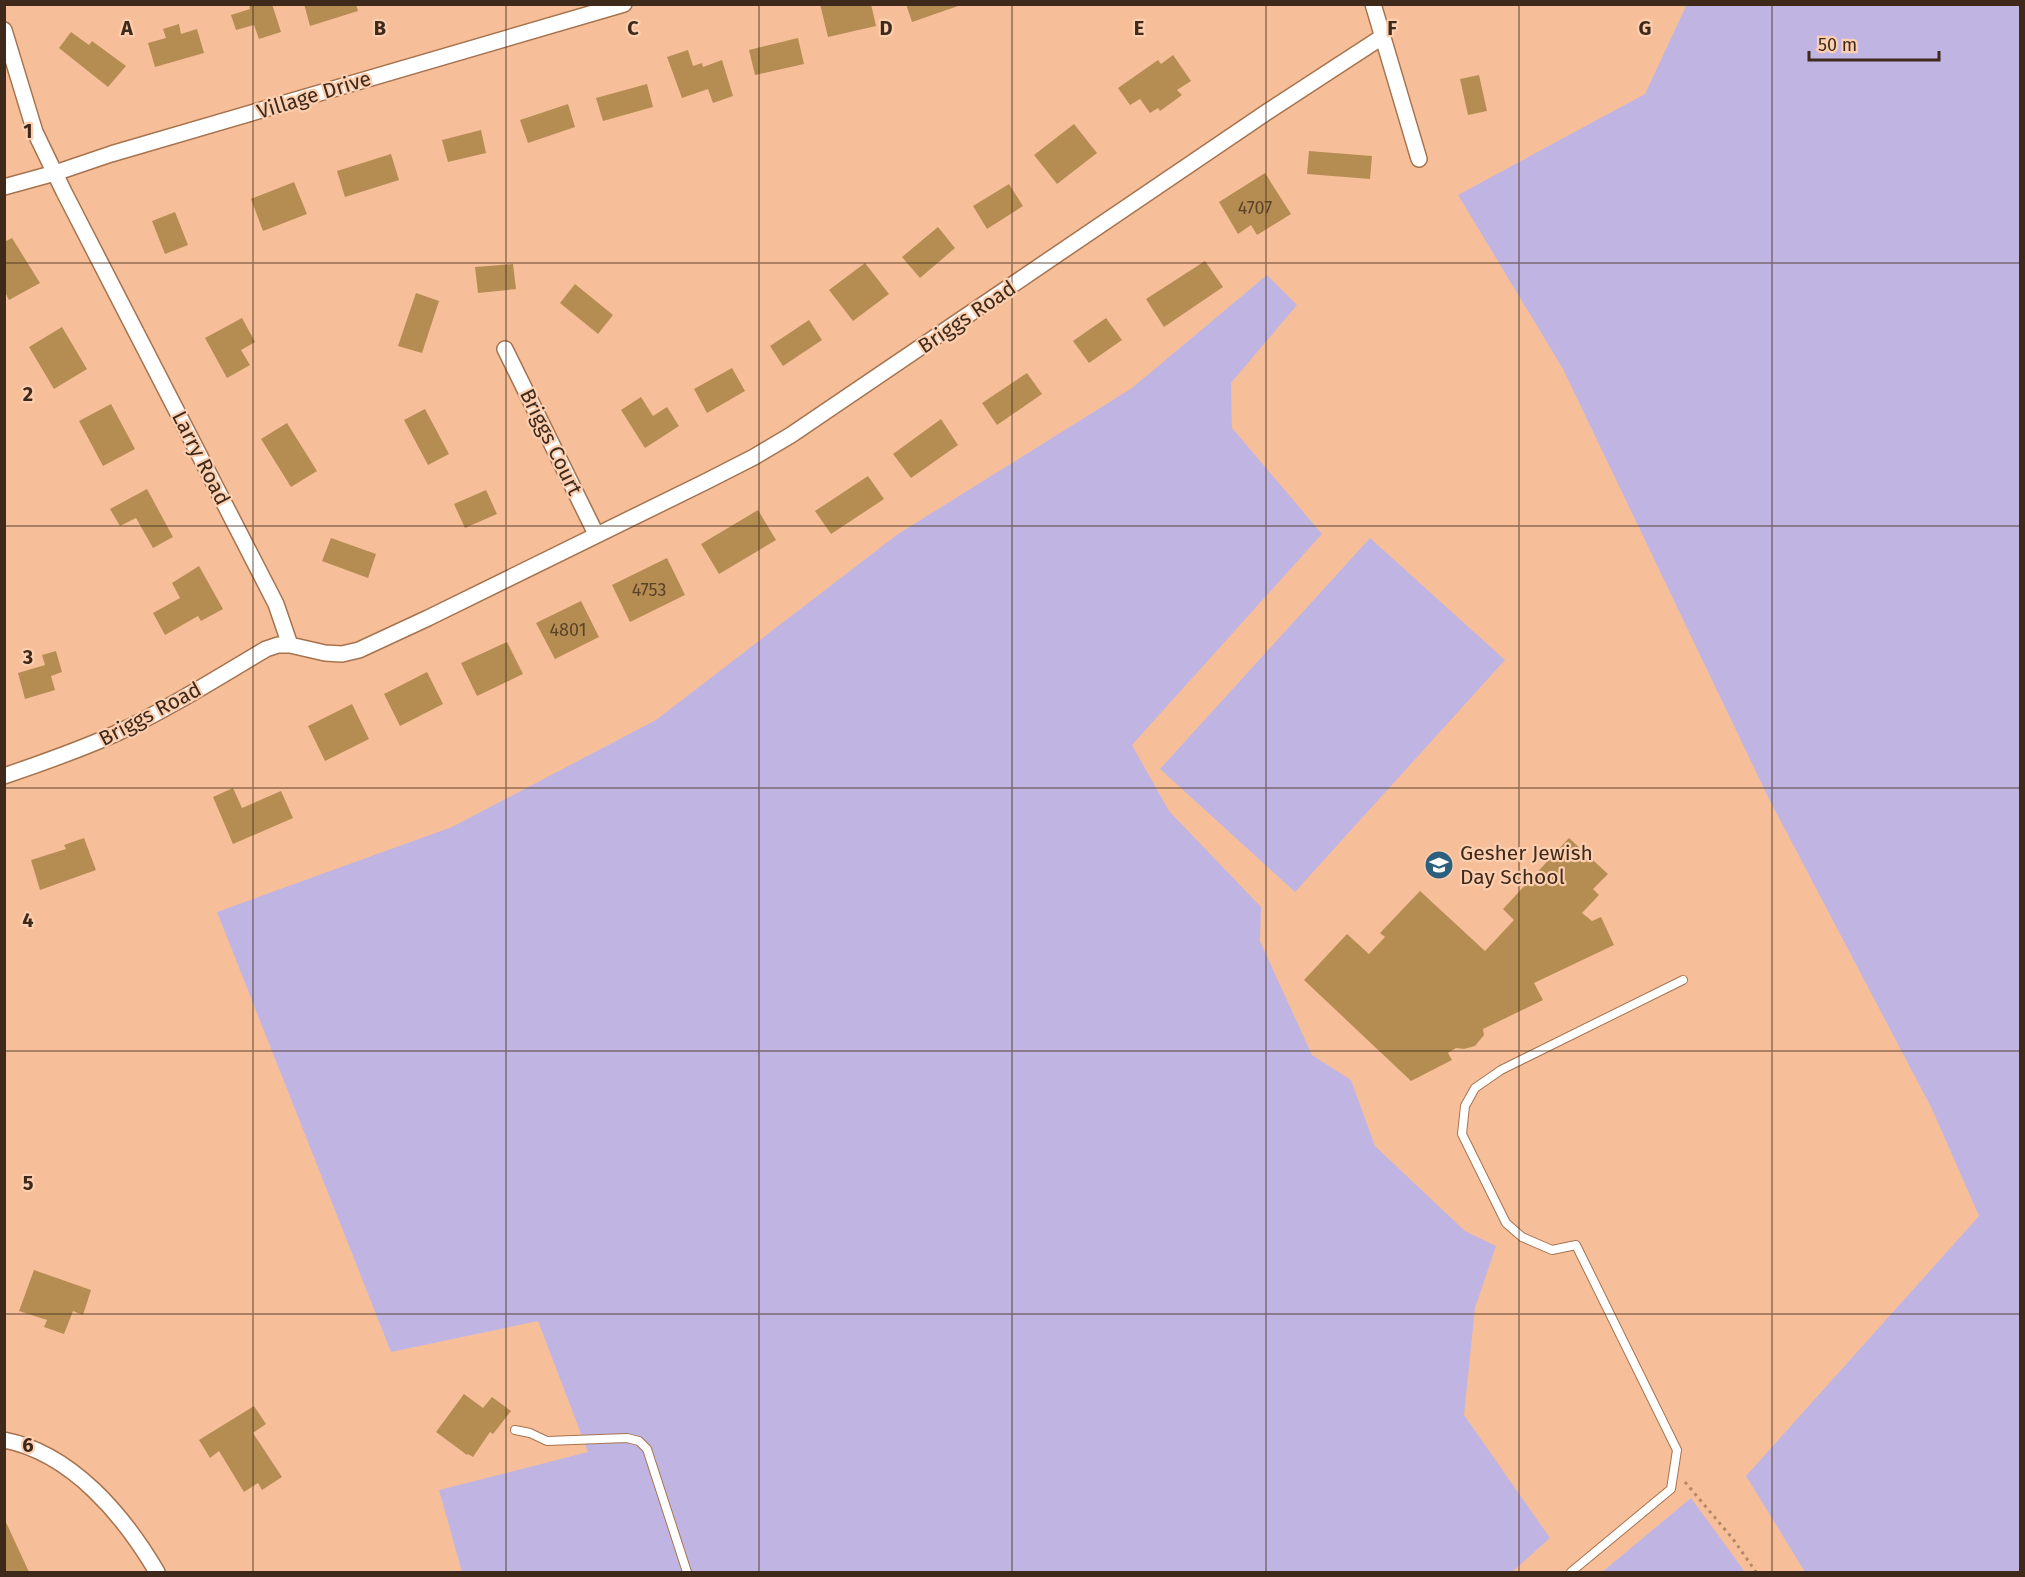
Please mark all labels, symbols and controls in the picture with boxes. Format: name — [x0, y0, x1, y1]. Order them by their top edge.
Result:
text: A — [120, 16, 134, 40]
text: B — [374, 16, 386, 40]
text: C — [627, 16, 639, 40]
text: D — [879, 16, 893, 40]
text: E — [1134, 16, 1144, 40]
text: F — [1387, 16, 1397, 40]
text: G — [1639, 16, 1651, 40]
scale bar — [1809, 24, 1940, 62]
text: 50 m — [1818, 34, 1857, 56]
street label: Village Drive — [254, 65, 374, 125]
text: 1 — [23, 119, 33, 143]
house number: 4707 — [1238, 197, 1272, 219]
street label: Briggs Road — [913, 275, 1021, 359]
text: 2 — [23, 382, 33, 406]
street label: Briggs Court — [514, 384, 588, 500]
street label: Larry Road — [166, 407, 236, 509]
house number: 4753 — [632, 579, 666, 601]
house number: 4801 — [550, 619, 586, 641]
text: 3 — [22, 645, 33, 669]
street label: Briggs Road — [94, 676, 206, 752]
place label: Gesher Jewish Day School — [1460, 840, 1593, 890]
school or university icon: Gesher Jewish Day School — [1423, 849, 1455, 881]
text: 4 — [22, 908, 34, 932]
text: 5 — [23, 1171, 34, 1195]
text: 6 — [22, 1433, 34, 1457]

